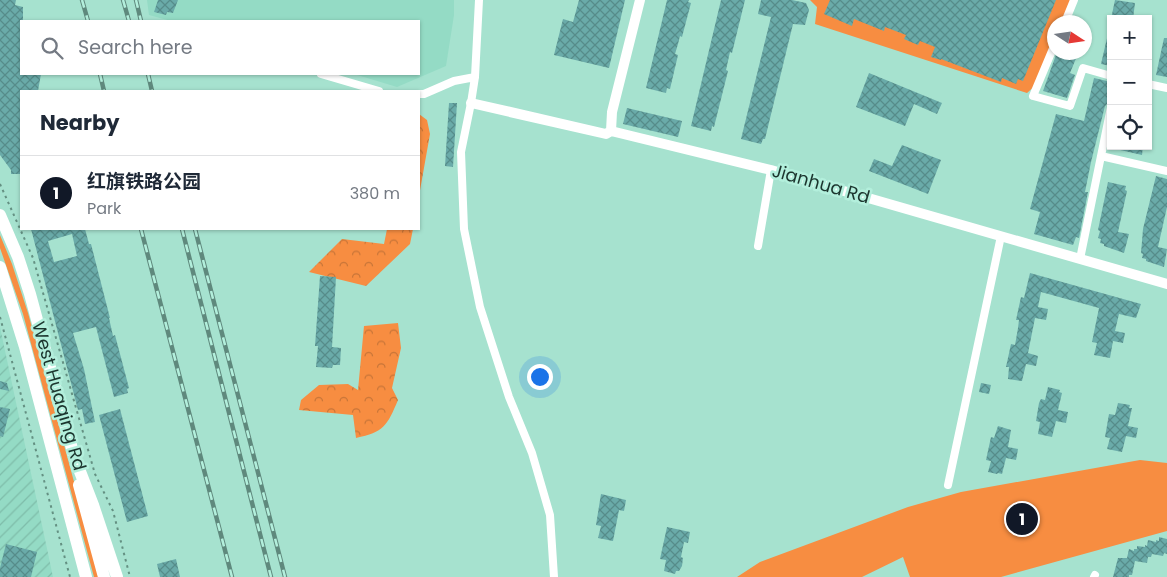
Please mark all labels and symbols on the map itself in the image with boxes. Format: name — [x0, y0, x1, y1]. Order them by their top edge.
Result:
north arrow — [1047, 15, 1092, 60]
street label: Jianhua Rd — [769, 158, 873, 209]
street label: West Huaqing Rd — [26, 318, 93, 473]
your location — [527, 364, 553, 390]
pin: 1 — [1006, 500, 1038, 538]

